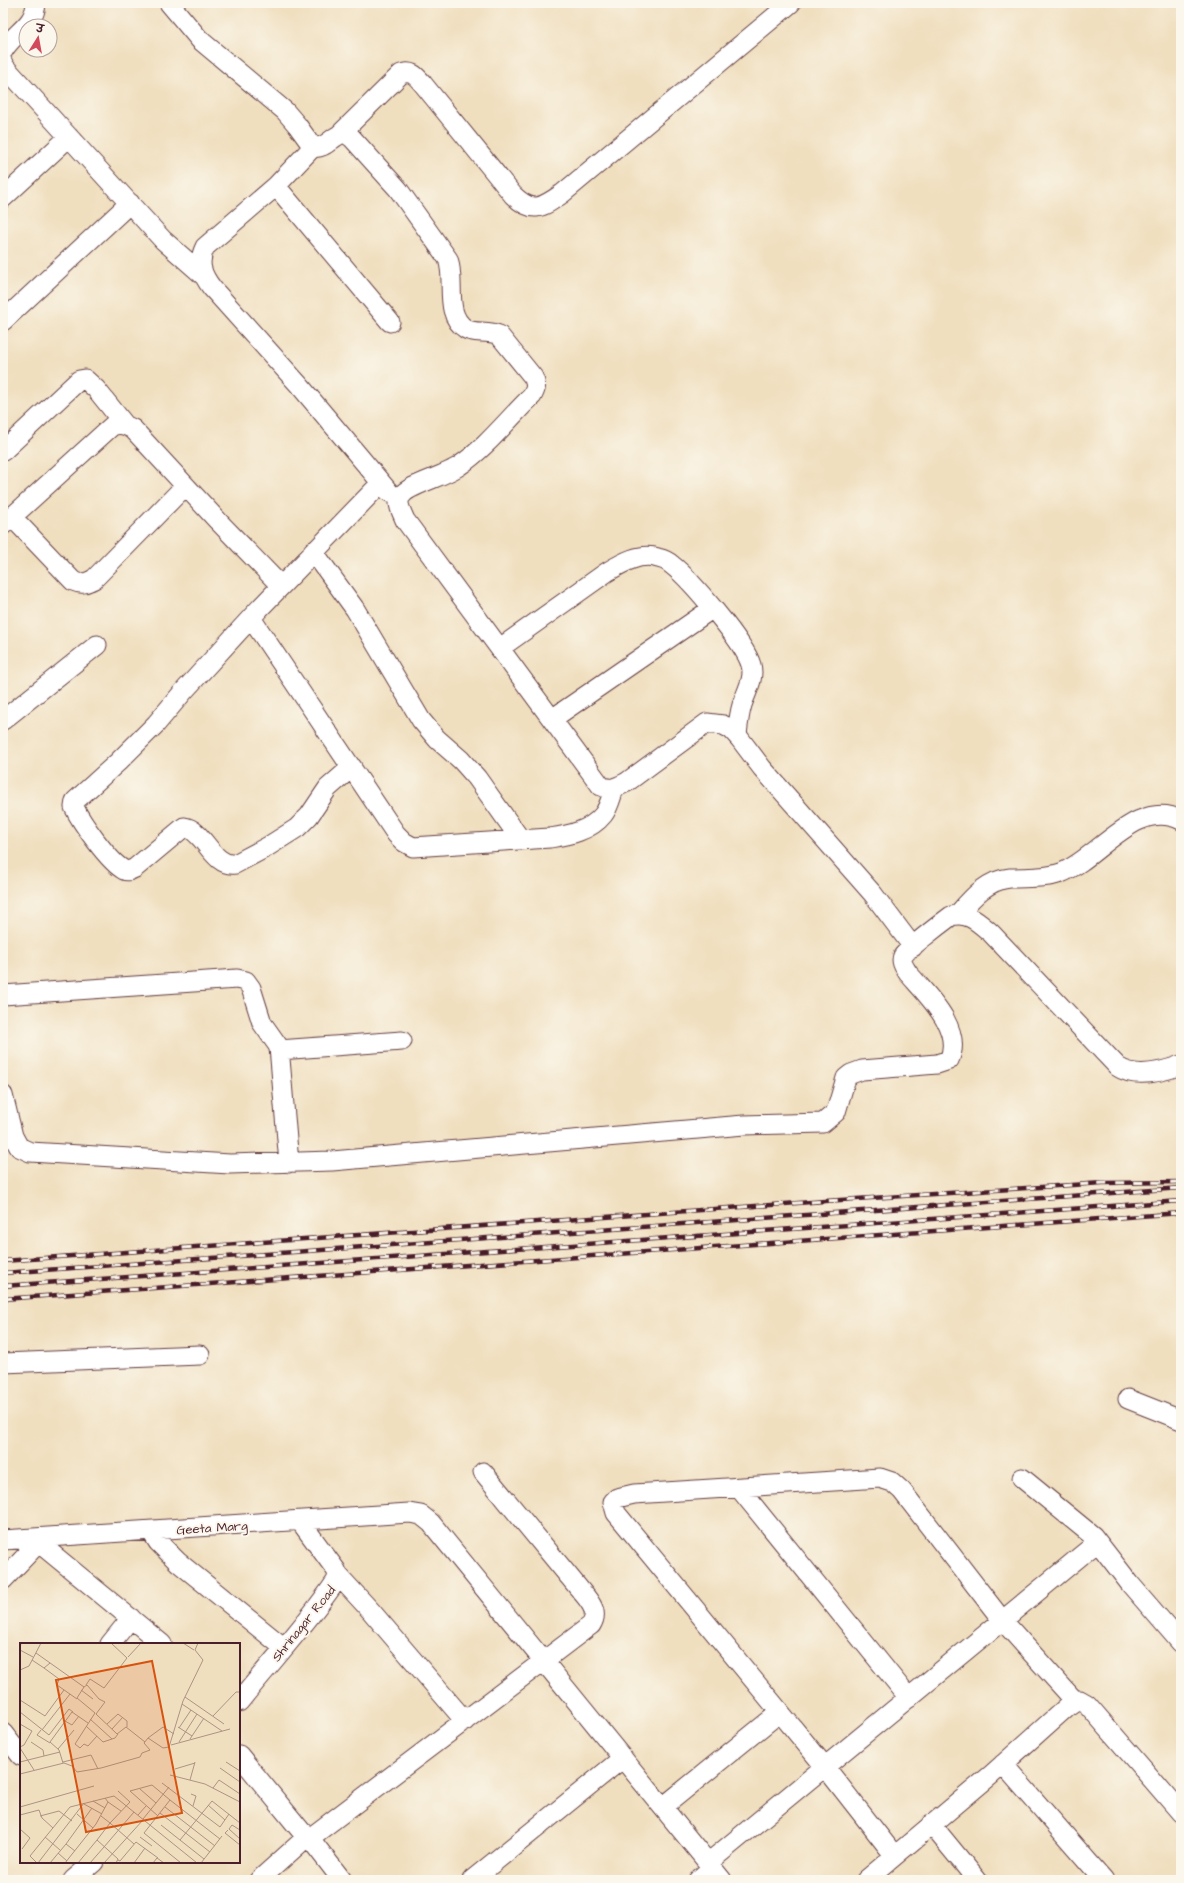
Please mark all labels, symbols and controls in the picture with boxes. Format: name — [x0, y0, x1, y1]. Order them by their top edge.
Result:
north arrow — [18, 18, 58, 58]
text: उ — [34, 20, 46, 37]
street label: Geeta Marg — [176, 1517, 249, 1540]
street label: Shrinagar Road — [268, 1582, 341, 1666]
inset map — [20, 1643, 240, 1863]

